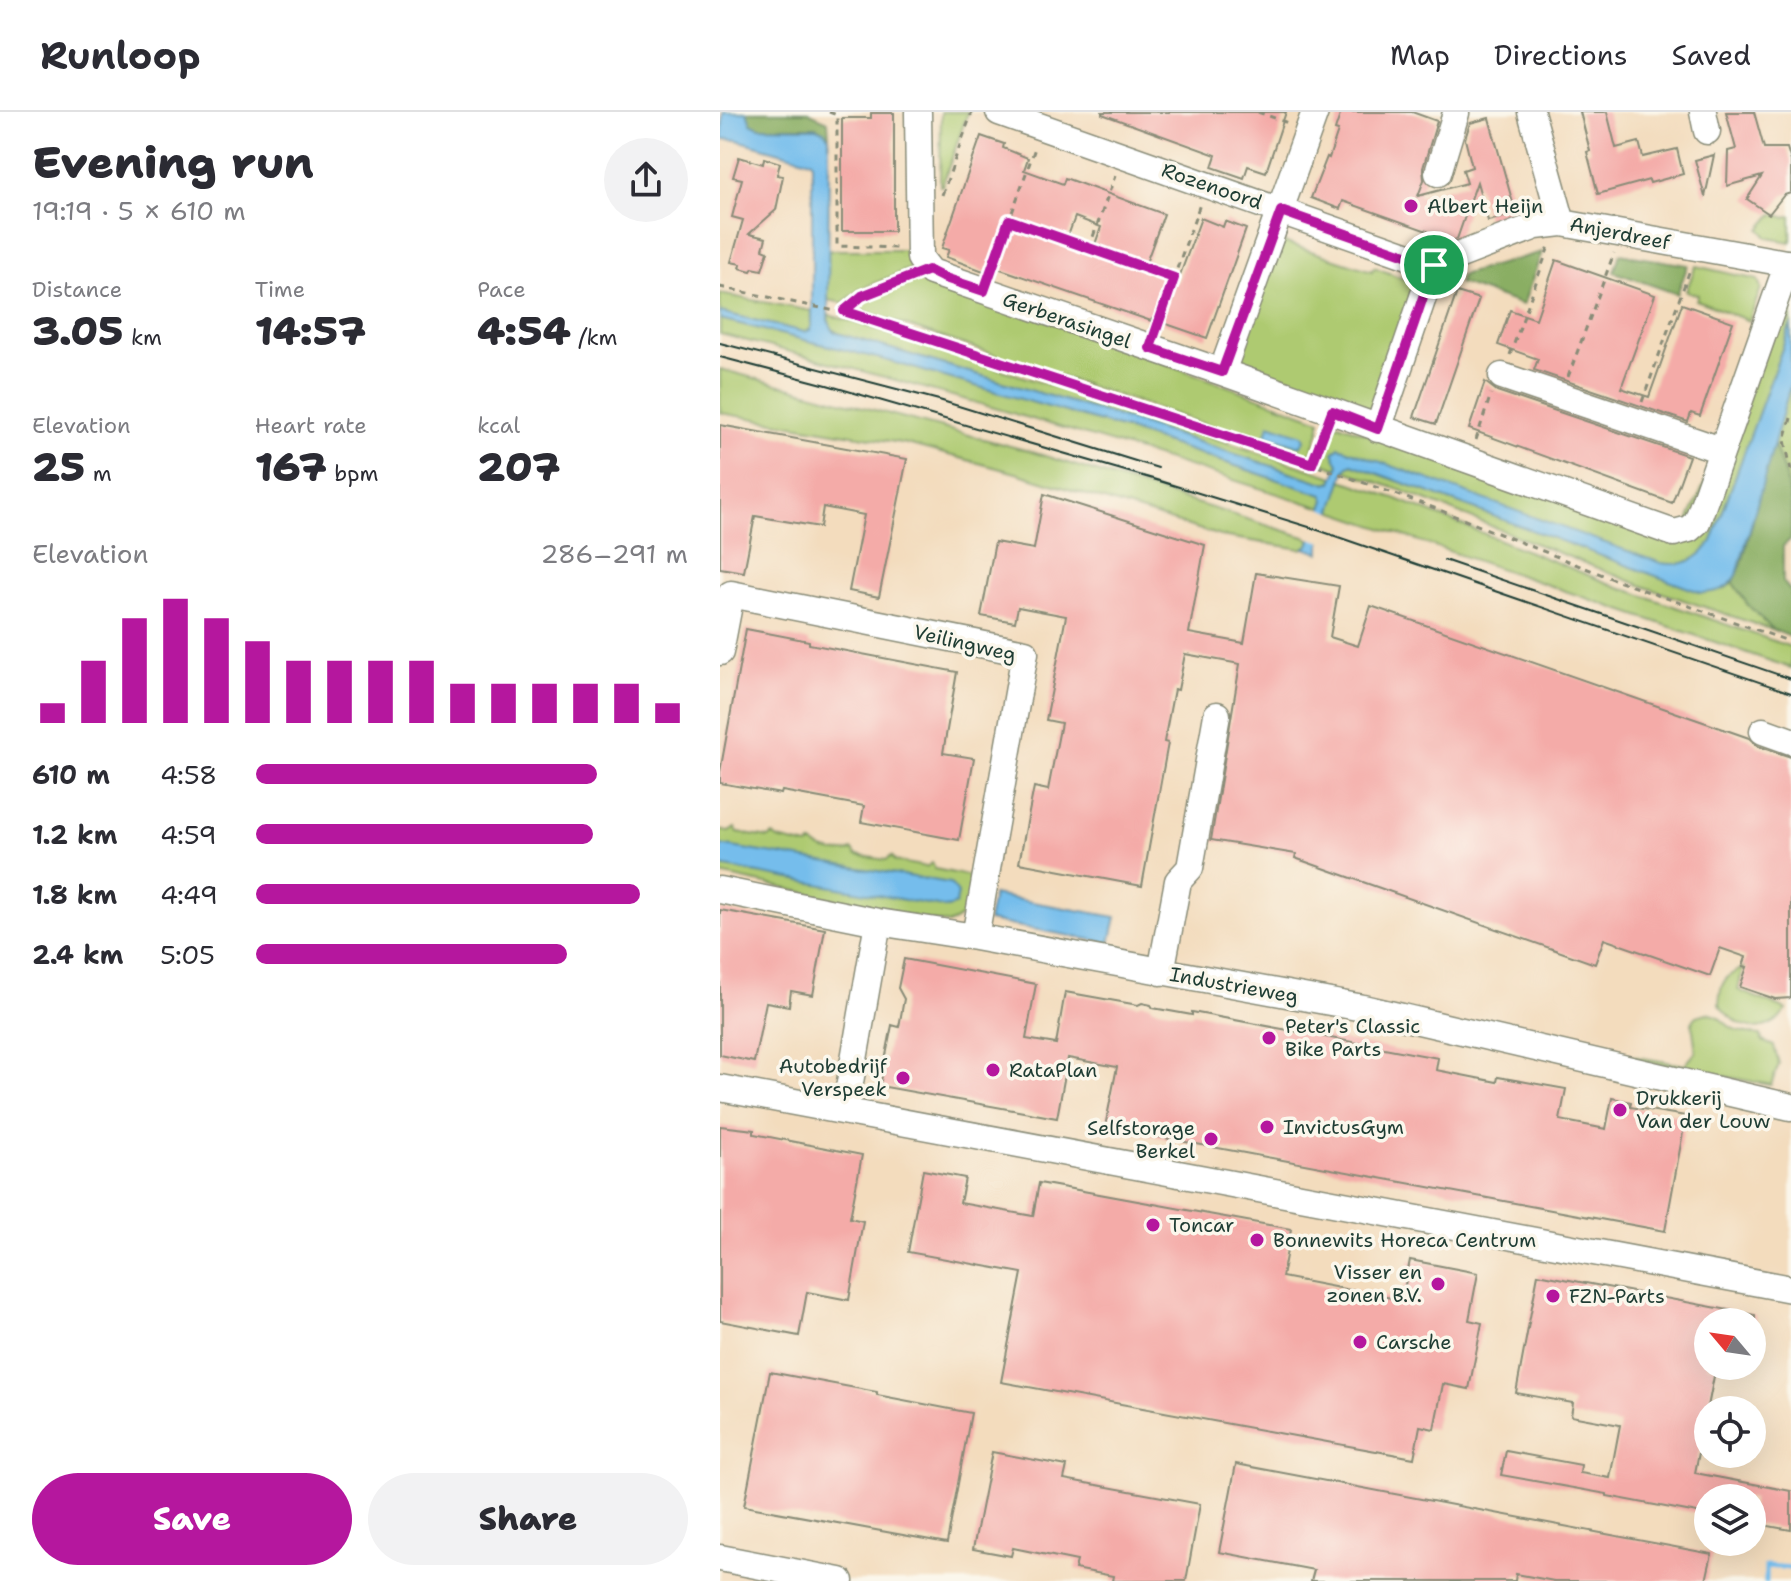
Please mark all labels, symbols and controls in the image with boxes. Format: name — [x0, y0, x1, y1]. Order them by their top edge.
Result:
text: Runloop — [40, 30, 201, 81]
text: Map — [1390, 36, 1450, 74]
text: Directions — [1494, 36, 1628, 74]
text: Saved — [1672, 36, 1751, 74]
text: Evening run — [32, 133, 314, 192]
button: share — [604, 138, 688, 222]
street label: Rozenoord — [1158, 157, 1266, 215]
text: 19:19 · 5 × 610 m — [32, 193, 246, 228]
place label: Albert Heijn — [1427, 193, 1543, 219]
marker: Albert Heijn — [1402, 197, 1420, 215]
street label: Anjerdreef — [1568, 211, 1673, 256]
pin — [1400, 231, 1468, 299]
icon: arrive — [1412, 243, 1456, 287]
text: Distance — [32, 275, 122, 304]
text: Time — [255, 275, 305, 304]
text: Pace — [477, 275, 526, 304]
street label: Gerberasingel — [999, 286, 1135, 354]
text: 3.05 — [32, 304, 123, 358]
text: 14:57 — [255, 304, 366, 358]
text: 4:54 — [477, 304, 571, 358]
text: km — [123, 323, 162, 352]
text: /km — [571, 323, 618, 352]
text: Elevation — [32, 411, 130, 440]
text: Heart rate — [255, 411, 367, 440]
text: kcal — [477, 411, 520, 440]
text: 25 — [32, 440, 85, 494]
text: 167 — [255, 440, 327, 494]
text: 207 — [477, 440, 560, 494]
text: m — [85, 459, 112, 488]
text: bpm — [327, 459, 378, 488]
text: Elevation — [32, 536, 148, 571]
text: 286–291 m — [540, 536, 688, 571]
street label: Veilingweg — [911, 619, 1019, 667]
text: 610 m — [32, 757, 110, 792]
text: 4:58 — [160, 757, 217, 792]
text: 1.2 km — [32, 817, 117, 852]
text: 4:59 — [160, 817, 217, 852]
text: 1.8 km — [32, 877, 117, 912]
text: 4:49 — [160, 877, 218, 912]
text: 2.4 km — [32, 937, 123, 972]
text: 5:05 — [160, 937, 215, 972]
street label: Industrieweg — [1168, 961, 1300, 1009]
place label: Peter's Classic Bike Parts — [1285, 1013, 1420, 1062]
marker: Peter's Classic Bike Parts — [1260, 1029, 1278, 1047]
place label: Autobedrijf Verspeek — [779, 1053, 888, 1102]
place label: RataPlan — [1009, 1057, 1097, 1083]
marker: RataPlan — [984, 1061, 1002, 1079]
marker: Autobedrijf Verspeek — [894, 1069, 912, 1087]
place label: Drukkerij Van der Louw — [1636, 1085, 1770, 1134]
marker: Drukkerij Van der Louw — [1611, 1101, 1629, 1119]
place label: InvictusGym — [1283, 1114, 1404, 1140]
place label: Selfstorage Berkel — [1087, 1115, 1195, 1164]
marker: InvictusGym — [1258, 1118, 1276, 1136]
marker: Selfstorage Berkel — [1202, 1130, 1220, 1148]
place label: Toncar — [1169, 1212, 1235, 1238]
marker: Toncar — [1144, 1216, 1162, 1234]
place label: Bonnewits Horeca Centrum — [1273, 1227, 1536, 1253]
marker: Bonnewits Horeca Centrum — [1248, 1231, 1266, 1249]
place label: Visser en zonen B.V. — [1326, 1259, 1422, 1308]
marker: Visser en zonen B.V. — [1429, 1275, 1447, 1293]
place label: FZN-Parts — [1569, 1283, 1665, 1309]
marker: FZN-Parts — [1544, 1287, 1562, 1305]
north arrow — [1694, 1308, 1766, 1380]
map controls — [1694, 1308, 1766, 1556]
place label: Carsche — [1376, 1329, 1452, 1355]
marker: Carsche — [1351, 1333, 1369, 1351]
button: locate — [1694, 1396, 1766, 1468]
button: Save — [32, 1473, 352, 1565]
button: Share — [368, 1473, 688, 1565]
button: layers — [1694, 1484, 1766, 1556]

